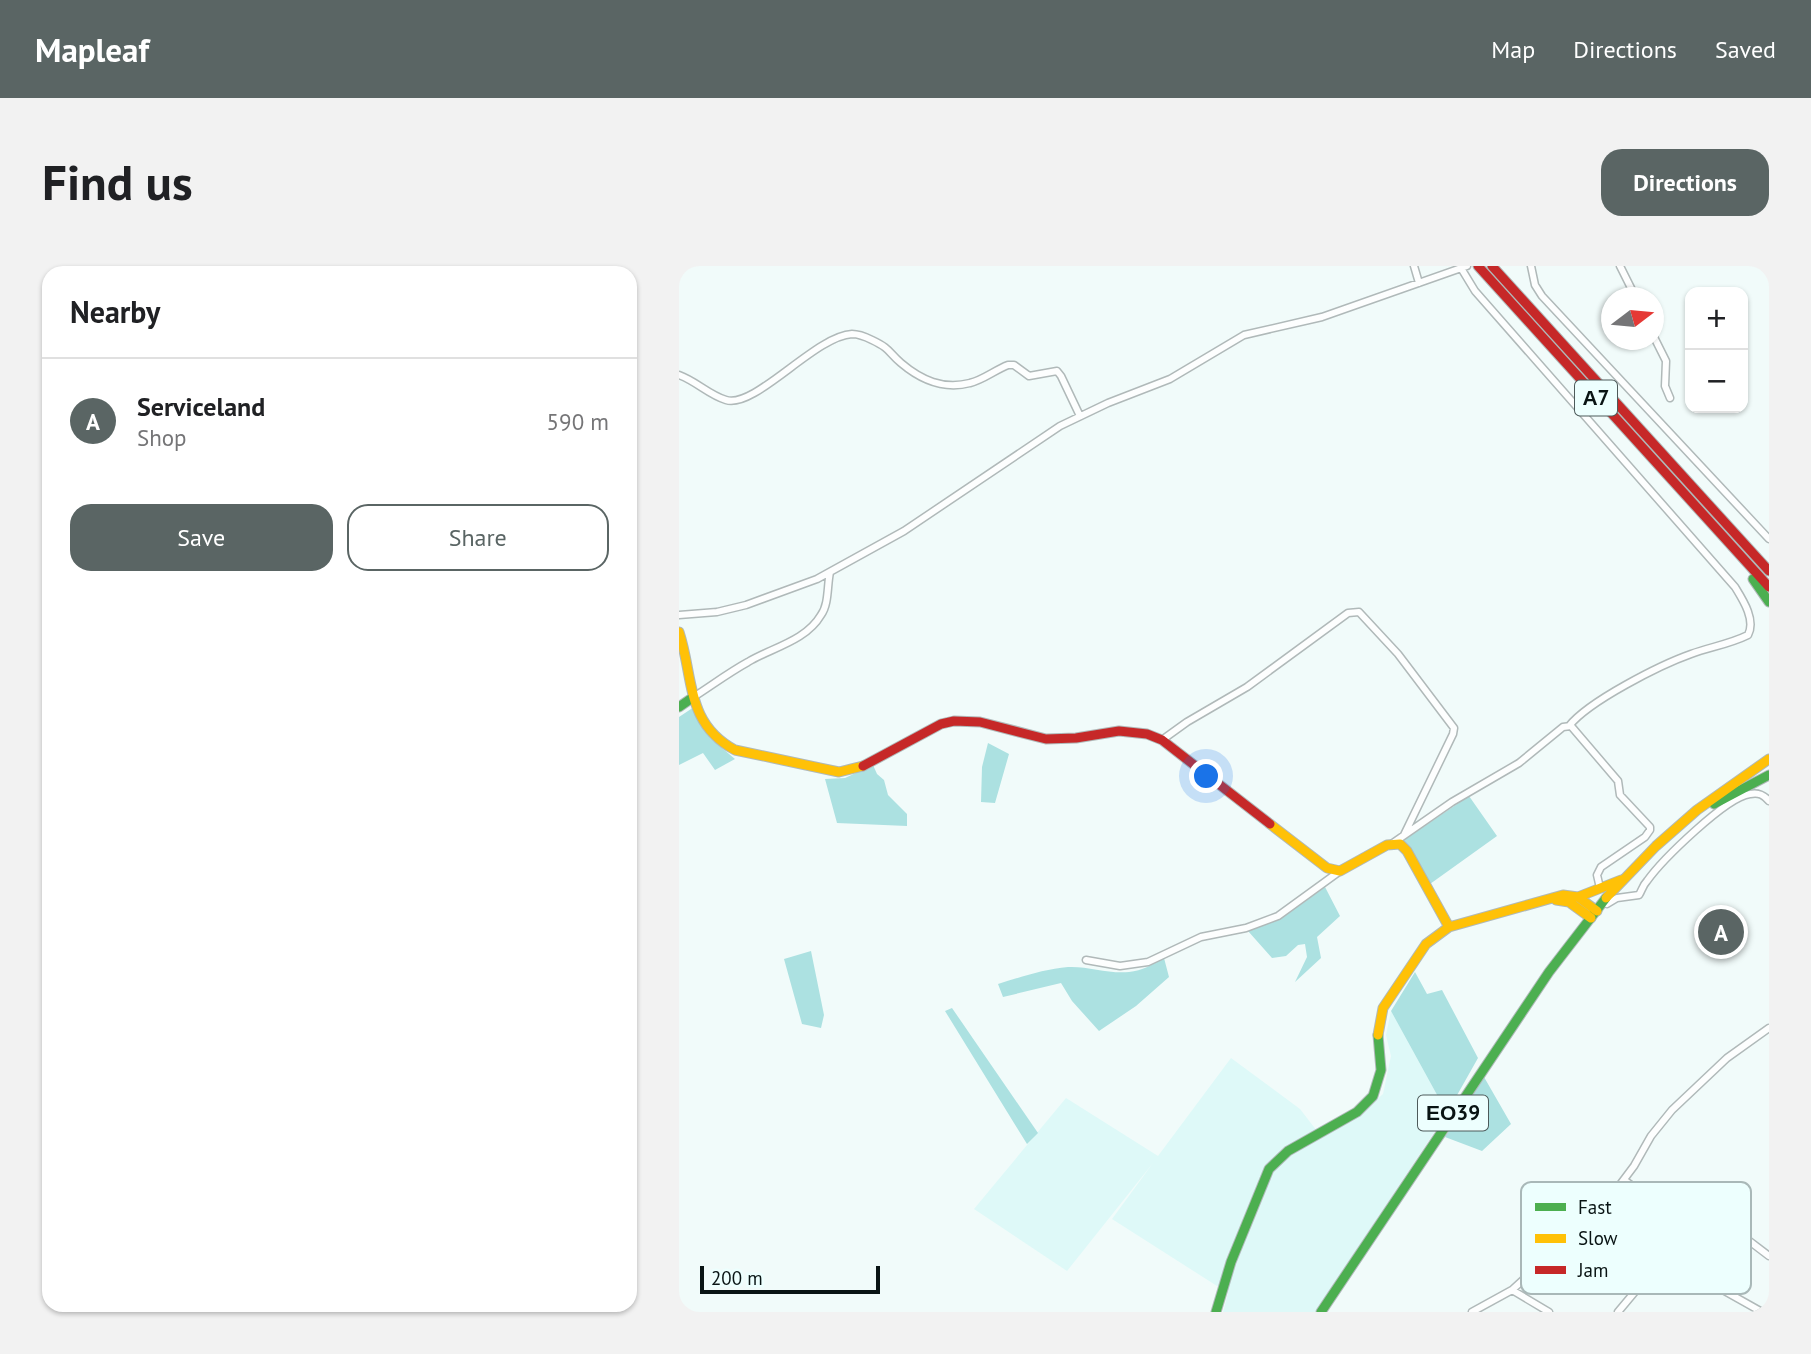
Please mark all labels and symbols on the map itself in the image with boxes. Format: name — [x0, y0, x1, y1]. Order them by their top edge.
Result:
north arrow — [1601, 287, 1664, 350]
road number: Α7 — [1575, 380, 1617, 416]
your location — [1189, 759, 1223, 793]
pin: A — [1698, 906, 1744, 958]
road number: ΕΟ39 — [1418, 1096, 1488, 1130]
legend — [1521, 1182, 1751, 1294]
text: Fast — [1578, 1195, 1612, 1219]
text: Slow — [1578, 1226, 1618, 1250]
text: Jam — [1577, 1258, 1608, 1282]
scale bar — [700, 1263, 880, 1295]

